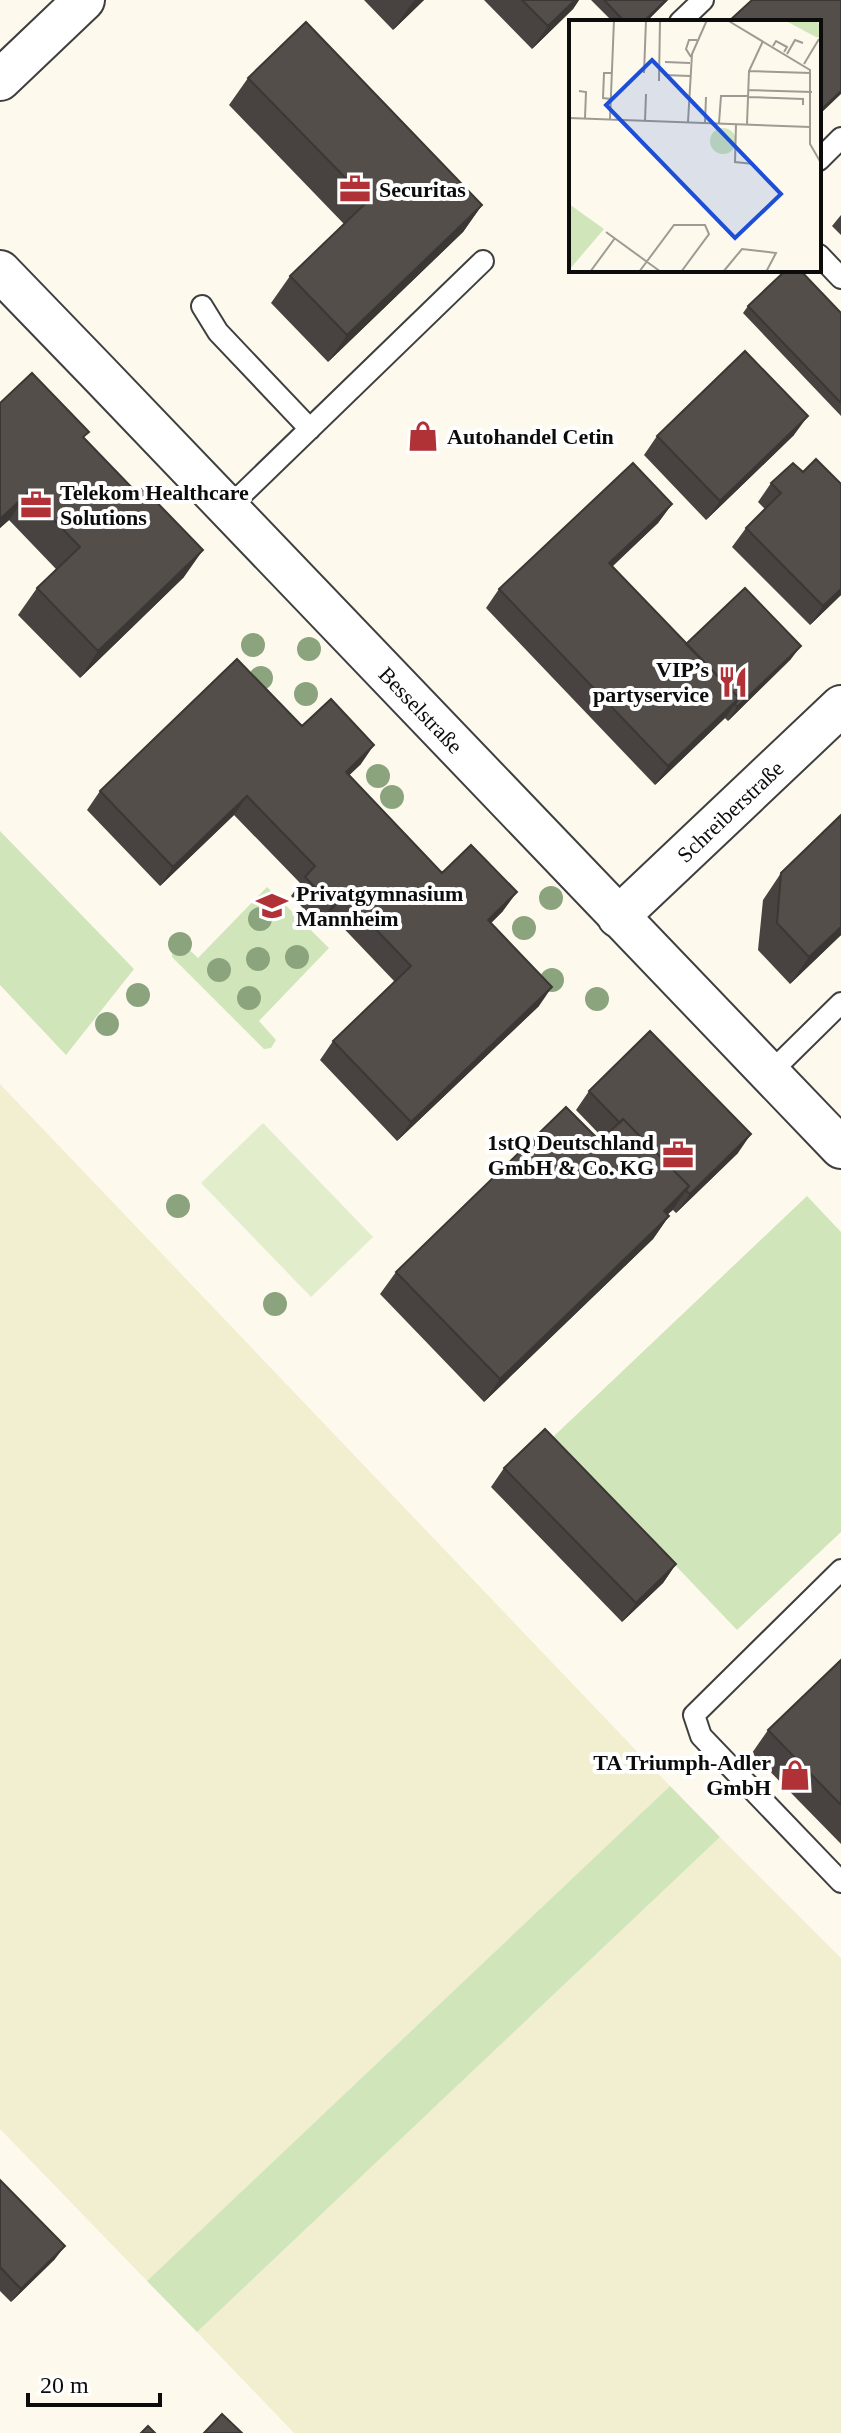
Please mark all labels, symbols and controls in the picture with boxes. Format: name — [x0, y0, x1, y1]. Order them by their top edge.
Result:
inset map — [569, 20, 821, 272]
office icon: Securitas — [338, 172, 372, 206]
place label: Securitas — [379, 177, 466, 202]
shop icon: Autohandel Cetin — [406, 419, 440, 453]
place label: Autohandel Cetin — [447, 424, 614, 449]
place label: Telekom Healthcare Solutions — [60, 480, 249, 530]
office icon: Telekom Healthcare Solutions — [19, 488, 53, 522]
place label: VIP’s partyservice — [593, 657, 709, 707]
street label: Besselstraße — [374, 662, 468, 758]
restaurant icon: VIP’s partyservice — [716, 665, 750, 699]
street label: Schreiberstraße — [672, 755, 789, 868]
place label: Privatgymnasium Mannheim — [296, 881, 463, 931]
school or university icon: Privatgymnasium Mannheim — [255, 889, 289, 923]
place label: 1stQ Deutschland GmbH & Co. KG — [487, 1130, 654, 1180]
office icon: 1stQ Deutschland GmbH & Co. KG — [661, 1138, 695, 1172]
place label: TA Triumph-Adler GmbH — [593, 1750, 771, 1800]
shop icon: TA Triumph-Adler GmbH — [778, 1758, 812, 1792]
scale bar — [28, 2357, 160, 2407]
text: 20 m — [40, 2372, 89, 2398]

